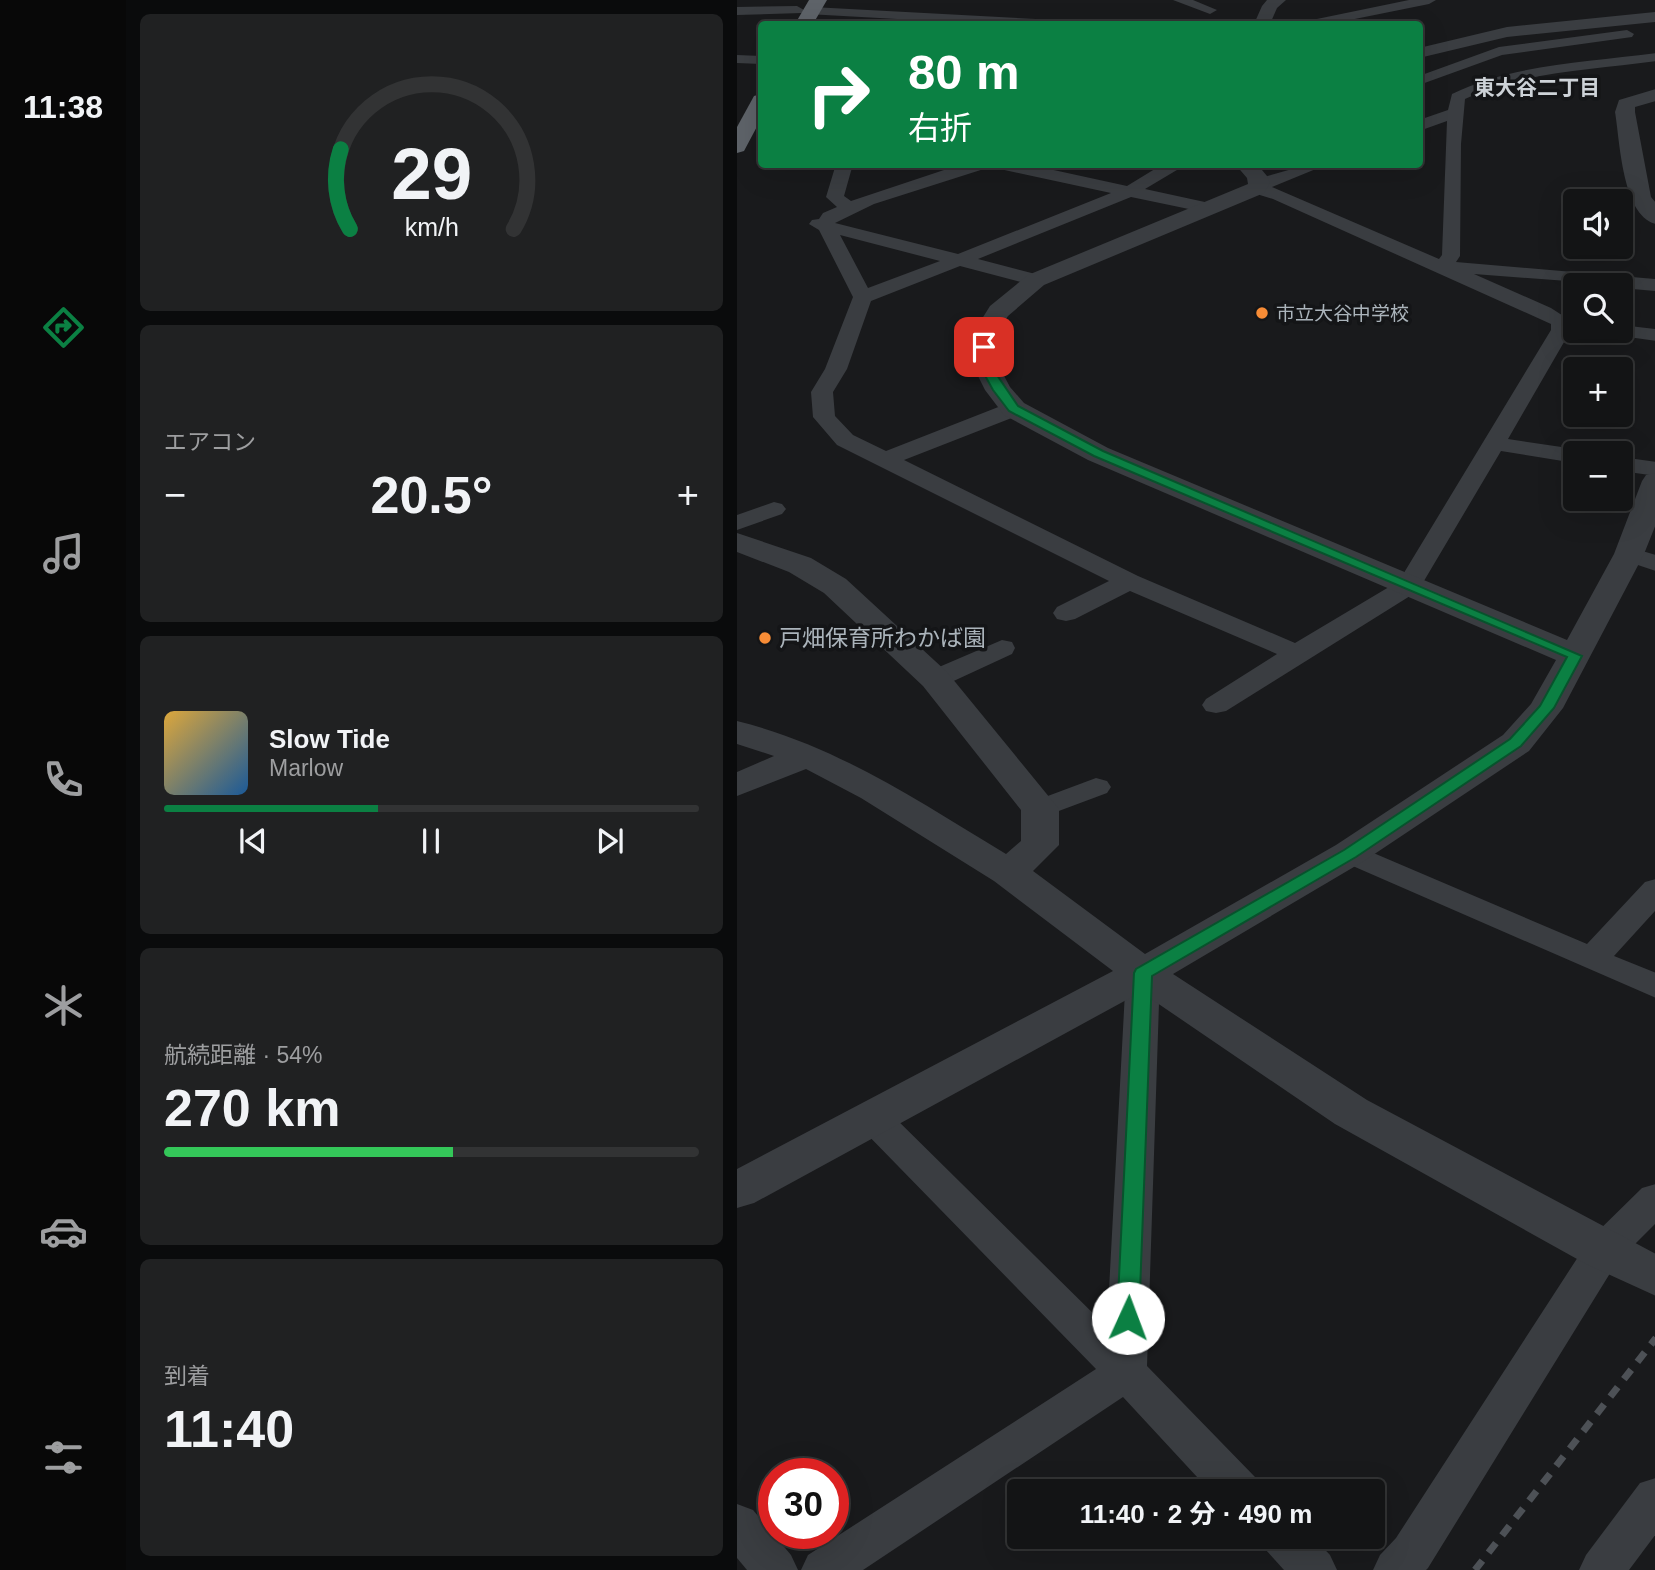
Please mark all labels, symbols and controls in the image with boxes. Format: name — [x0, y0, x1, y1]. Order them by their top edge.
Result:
text: 80 m — [908, 45, 1020, 99]
icon: right — [793, 49, 884, 140]
district label: 東大谷二丁目 — [1474, 76, 1600, 99]
text: 11:38 — [23, 89, 103, 125]
text: 右折 — [908, 110, 972, 146]
text: 29 — [391, 133, 472, 214]
map controls — [1563, 189, 1633, 511]
button: sound — [1563, 189, 1633, 259]
text: km/h — [404, 212, 459, 240]
button: search — [1563, 273, 1633, 343]
icon: directions — [39, 303, 88, 352]
place label: 市立大谷中学校 — [1276, 303, 1409, 324]
marker: 市立大谷中学校 — [1254, 305, 1270, 321]
pin — [954, 317, 1014, 377]
icon: arrive — [965, 328, 1003, 366]
button: + — [1563, 357, 1633, 427]
text: エアコン — [164, 429, 256, 455]
button: − — [1563, 441, 1633, 511]
text: 20.5° — [370, 466, 493, 524]
text: − — [164, 474, 186, 516]
text: + — [677, 474, 699, 516]
icon: music — [39, 529, 88, 578]
place label: 戸畑保育所わかば園 — [779, 625, 986, 651]
marker: 戸畑保育所わかば園 — [757, 630, 773, 646]
text: Slow Tide — [269, 724, 390, 754]
icon: phone — [39, 755, 88, 804]
text: Marlow — [269, 755, 343, 781]
icon: previous — [234, 822, 272, 860]
icon: pause — [412, 822, 450, 860]
icon: next — [591, 822, 629, 860]
icon: climate — [39, 981, 88, 1030]
text: 航続距離 · 54% — [164, 1042, 322, 1068]
text: 270 km — [164, 1079, 340, 1137]
icon: car — [39, 1207, 88, 1256]
position arrow — [1091, 1281, 1165, 1355]
text: 到着 — [164, 1363, 210, 1389]
text: 11:40 — [164, 1400, 294, 1458]
icon: filters — [39, 1433, 88, 1482]
speed limit sign: 30 — [758, 1458, 849, 1549]
text: 11:40 · 2 分 · 490 m — [1080, 1499, 1312, 1529]

